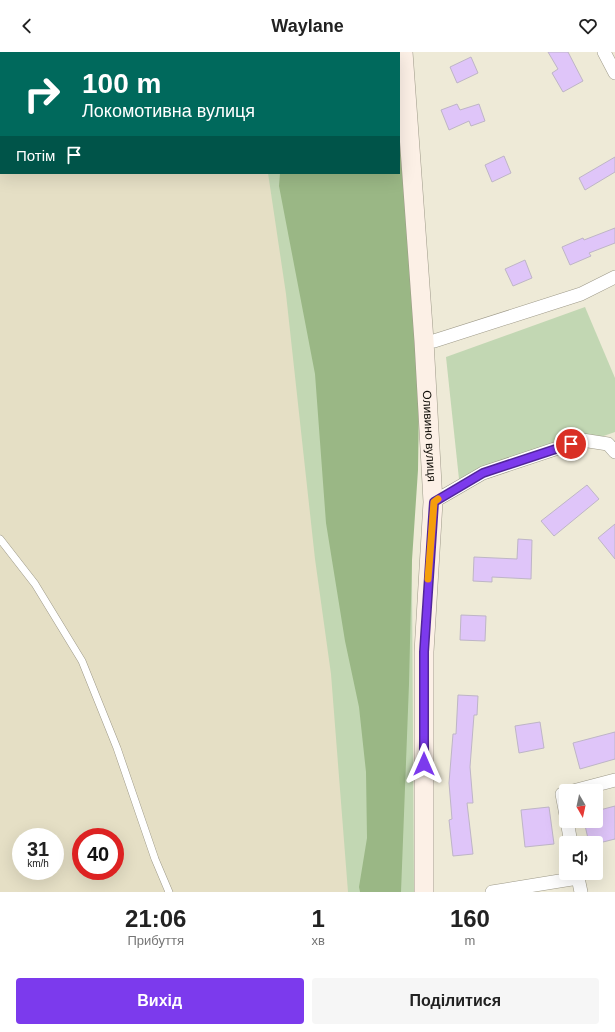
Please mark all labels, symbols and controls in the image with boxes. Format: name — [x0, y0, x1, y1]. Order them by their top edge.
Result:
icon: back — [16, 15, 38, 37]
icon: heart — [577, 15, 599, 37]
text: Waylane — [271, 16, 344, 36]
icon: right — [16, 68, 68, 120]
text: 100 m — [82, 68, 161, 99]
text: Локомотивна вулиця — [82, 101, 255, 121]
icon: arrive — [63, 144, 85, 166]
text: Потім — [16, 147, 55, 164]
street label: Оливино вулиця — [420, 390, 439, 482]
pin — [554, 427, 588, 461]
icon: arrive — [560, 433, 582, 455]
position arrow — [403, 743, 445, 785]
north arrow — [559, 784, 603, 828]
map controls — [559, 784, 603, 880]
speed limit sign: 40 — [72, 828, 124, 880]
button: sound — [559, 836, 603, 880]
text: 31 — [27, 838, 49, 860]
text: km/h — [27, 858, 49, 869]
text: 21:06 — [125, 905, 186, 932]
text: 1 — [311, 905, 325, 932]
text: 160 — [450, 905, 490, 932]
text: Прибуття — [128, 933, 184, 948]
text: хв — [311, 933, 325, 948]
text: m — [464, 933, 475, 948]
button: Вихід — [16, 978, 304, 1024]
button: Поділитися — [312, 978, 599, 1024]

